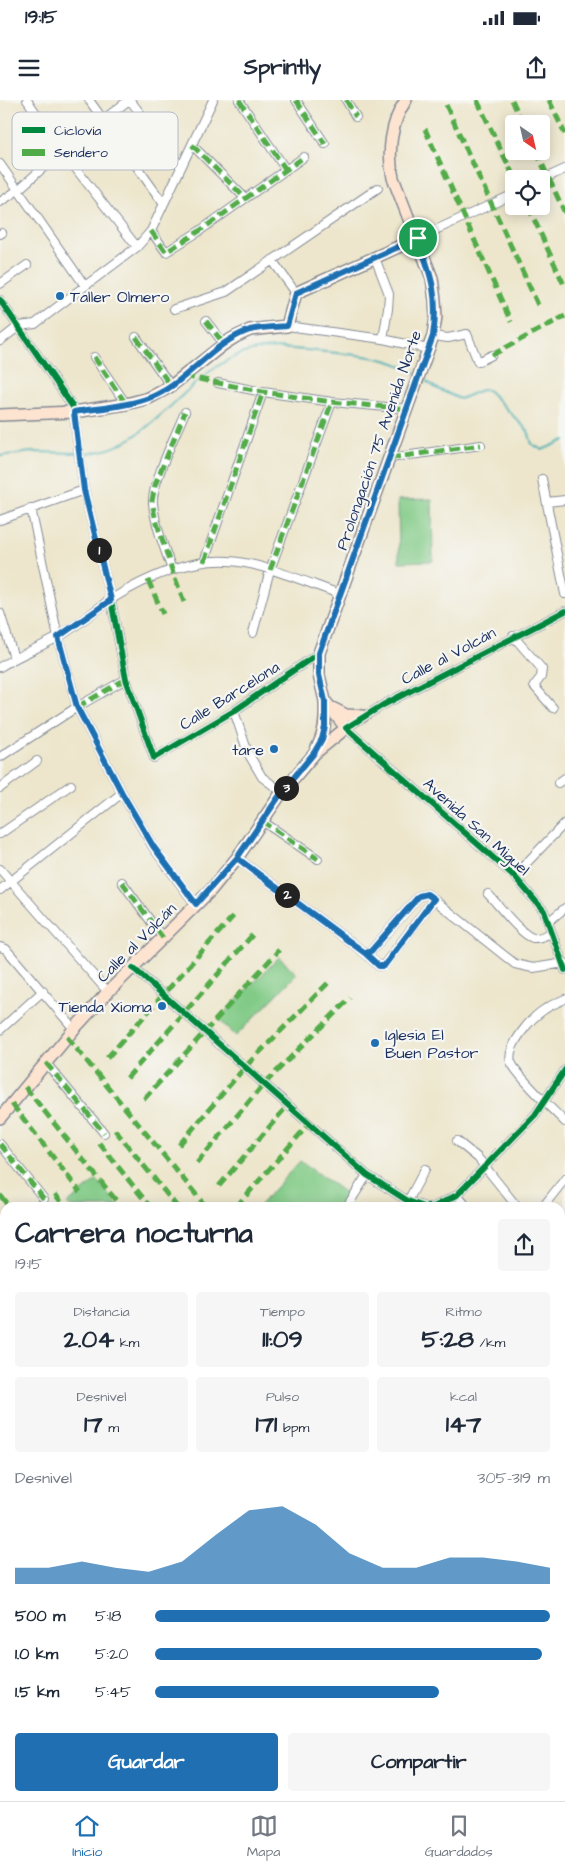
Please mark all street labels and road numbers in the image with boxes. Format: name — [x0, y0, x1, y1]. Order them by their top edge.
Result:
street label: Prolongación 75 Avenida Norte — [331, 327, 428, 553]
street label: Calle al Volcán — [397, 622, 500, 690]
street label: Calle Barcelona — [175, 656, 284, 735]
street label: Avenida San Miguel — [418, 773, 534, 881]
street label: Calle al Volcán — [92, 898, 181, 987]

